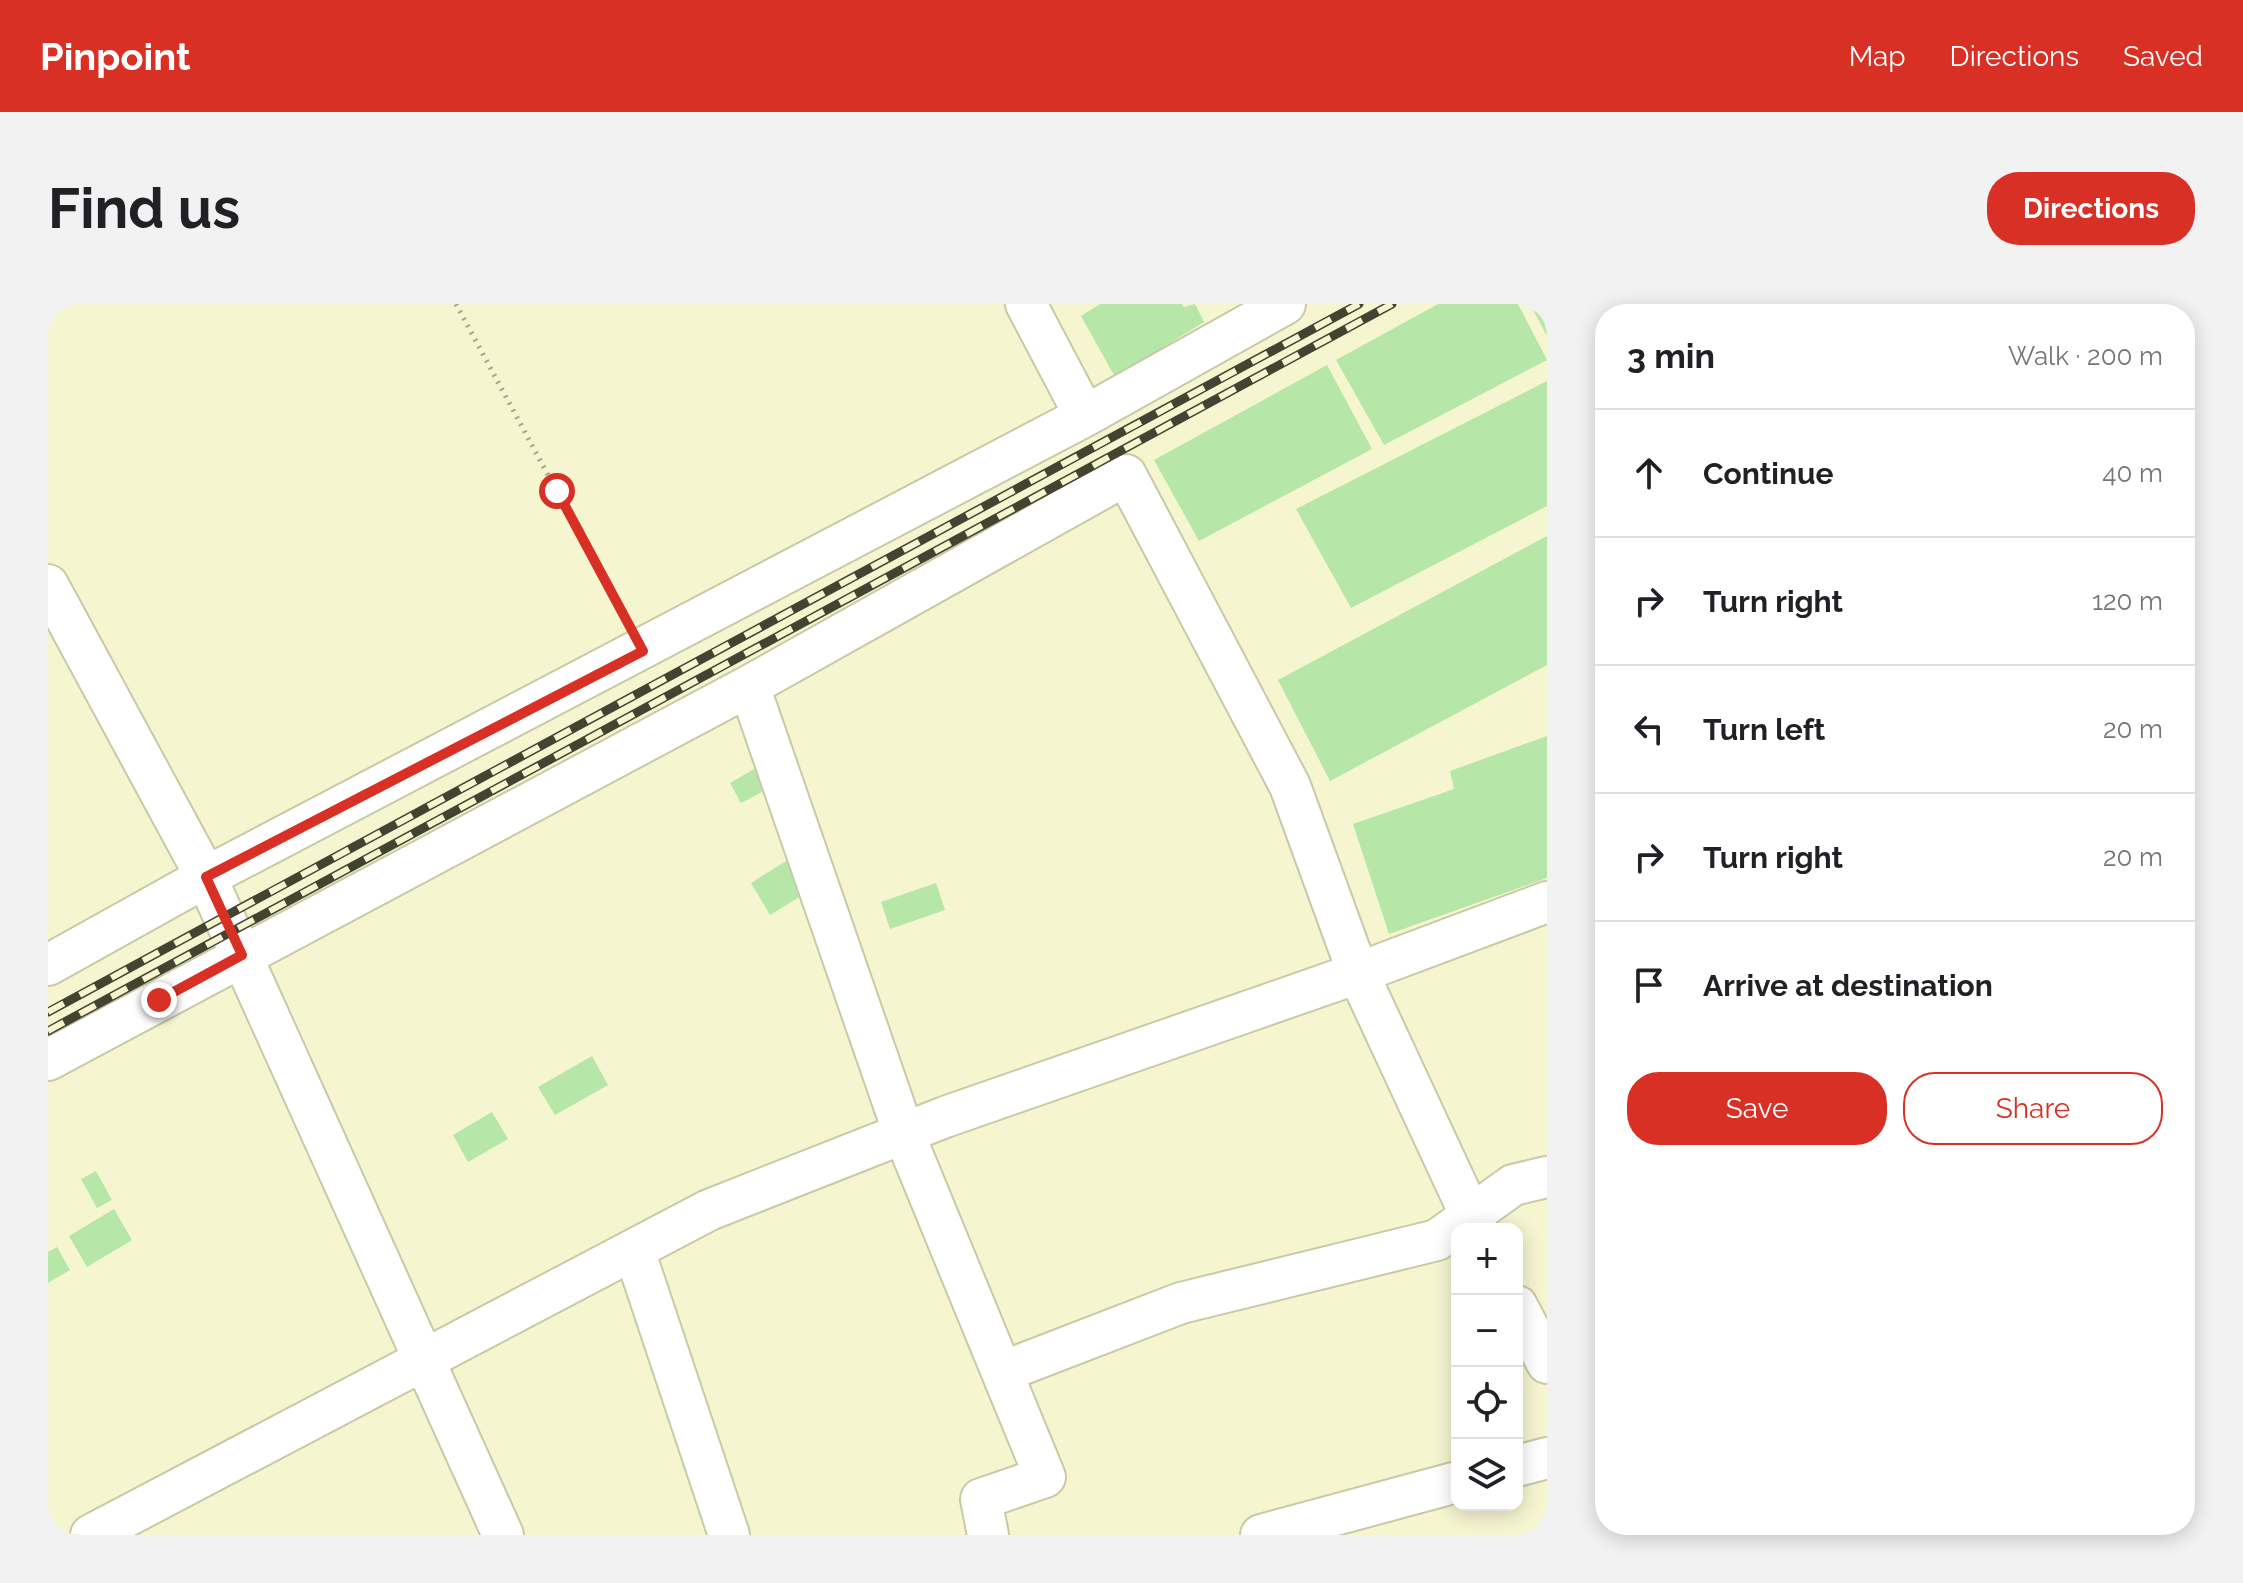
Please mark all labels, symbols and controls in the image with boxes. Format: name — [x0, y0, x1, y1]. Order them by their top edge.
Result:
text: Pinpoint — [40, 34, 191, 79]
text: Map — [1849, 40, 1906, 73]
text: Directions — [1950, 40, 2079, 73]
text: Saved — [2123, 40, 2203, 73]
button: Directions — [1987, 172, 2195, 245]
text: Find us — [48, 175, 240, 241]
text: 3 min — [1627, 336, 1715, 376]
text: Walk · 200 m — [2008, 341, 2163, 371]
icon: ahead — [1627, 451, 1671, 495]
text: Continue — [1703, 456, 1834, 491]
text: 40 m — [2102, 458, 2163, 488]
route start — [539, 473, 575, 509]
icon: right — [1627, 579, 1671, 623]
text: Turn right — [1703, 584, 1843, 619]
text: 120 m — [2092, 586, 2163, 616]
icon: left — [1627, 707, 1671, 751]
text: Turn left — [1703, 712, 1825, 747]
text: 20 m — [2103, 714, 2163, 744]
icon: right — [1627, 835, 1671, 879]
text: Turn right — [1703, 840, 1843, 875]
text: 20 m — [2103, 842, 2163, 872]
icon: arrive — [1627, 963, 1671, 1007]
text: Arrive at destination — [1703, 968, 1993, 1003]
route end — [141, 982, 177, 1018]
button: Save — [1627, 1072, 1887, 1145]
button: Share — [1903, 1072, 2163, 1145]
map controls — [1451, 1223, 1523, 1511]
button: + — [1451, 1223, 1523, 1295]
button: − — [1451, 1295, 1523, 1367]
button: locate — [1451, 1367, 1523, 1439]
button: layers — [1451, 1439, 1523, 1511]

